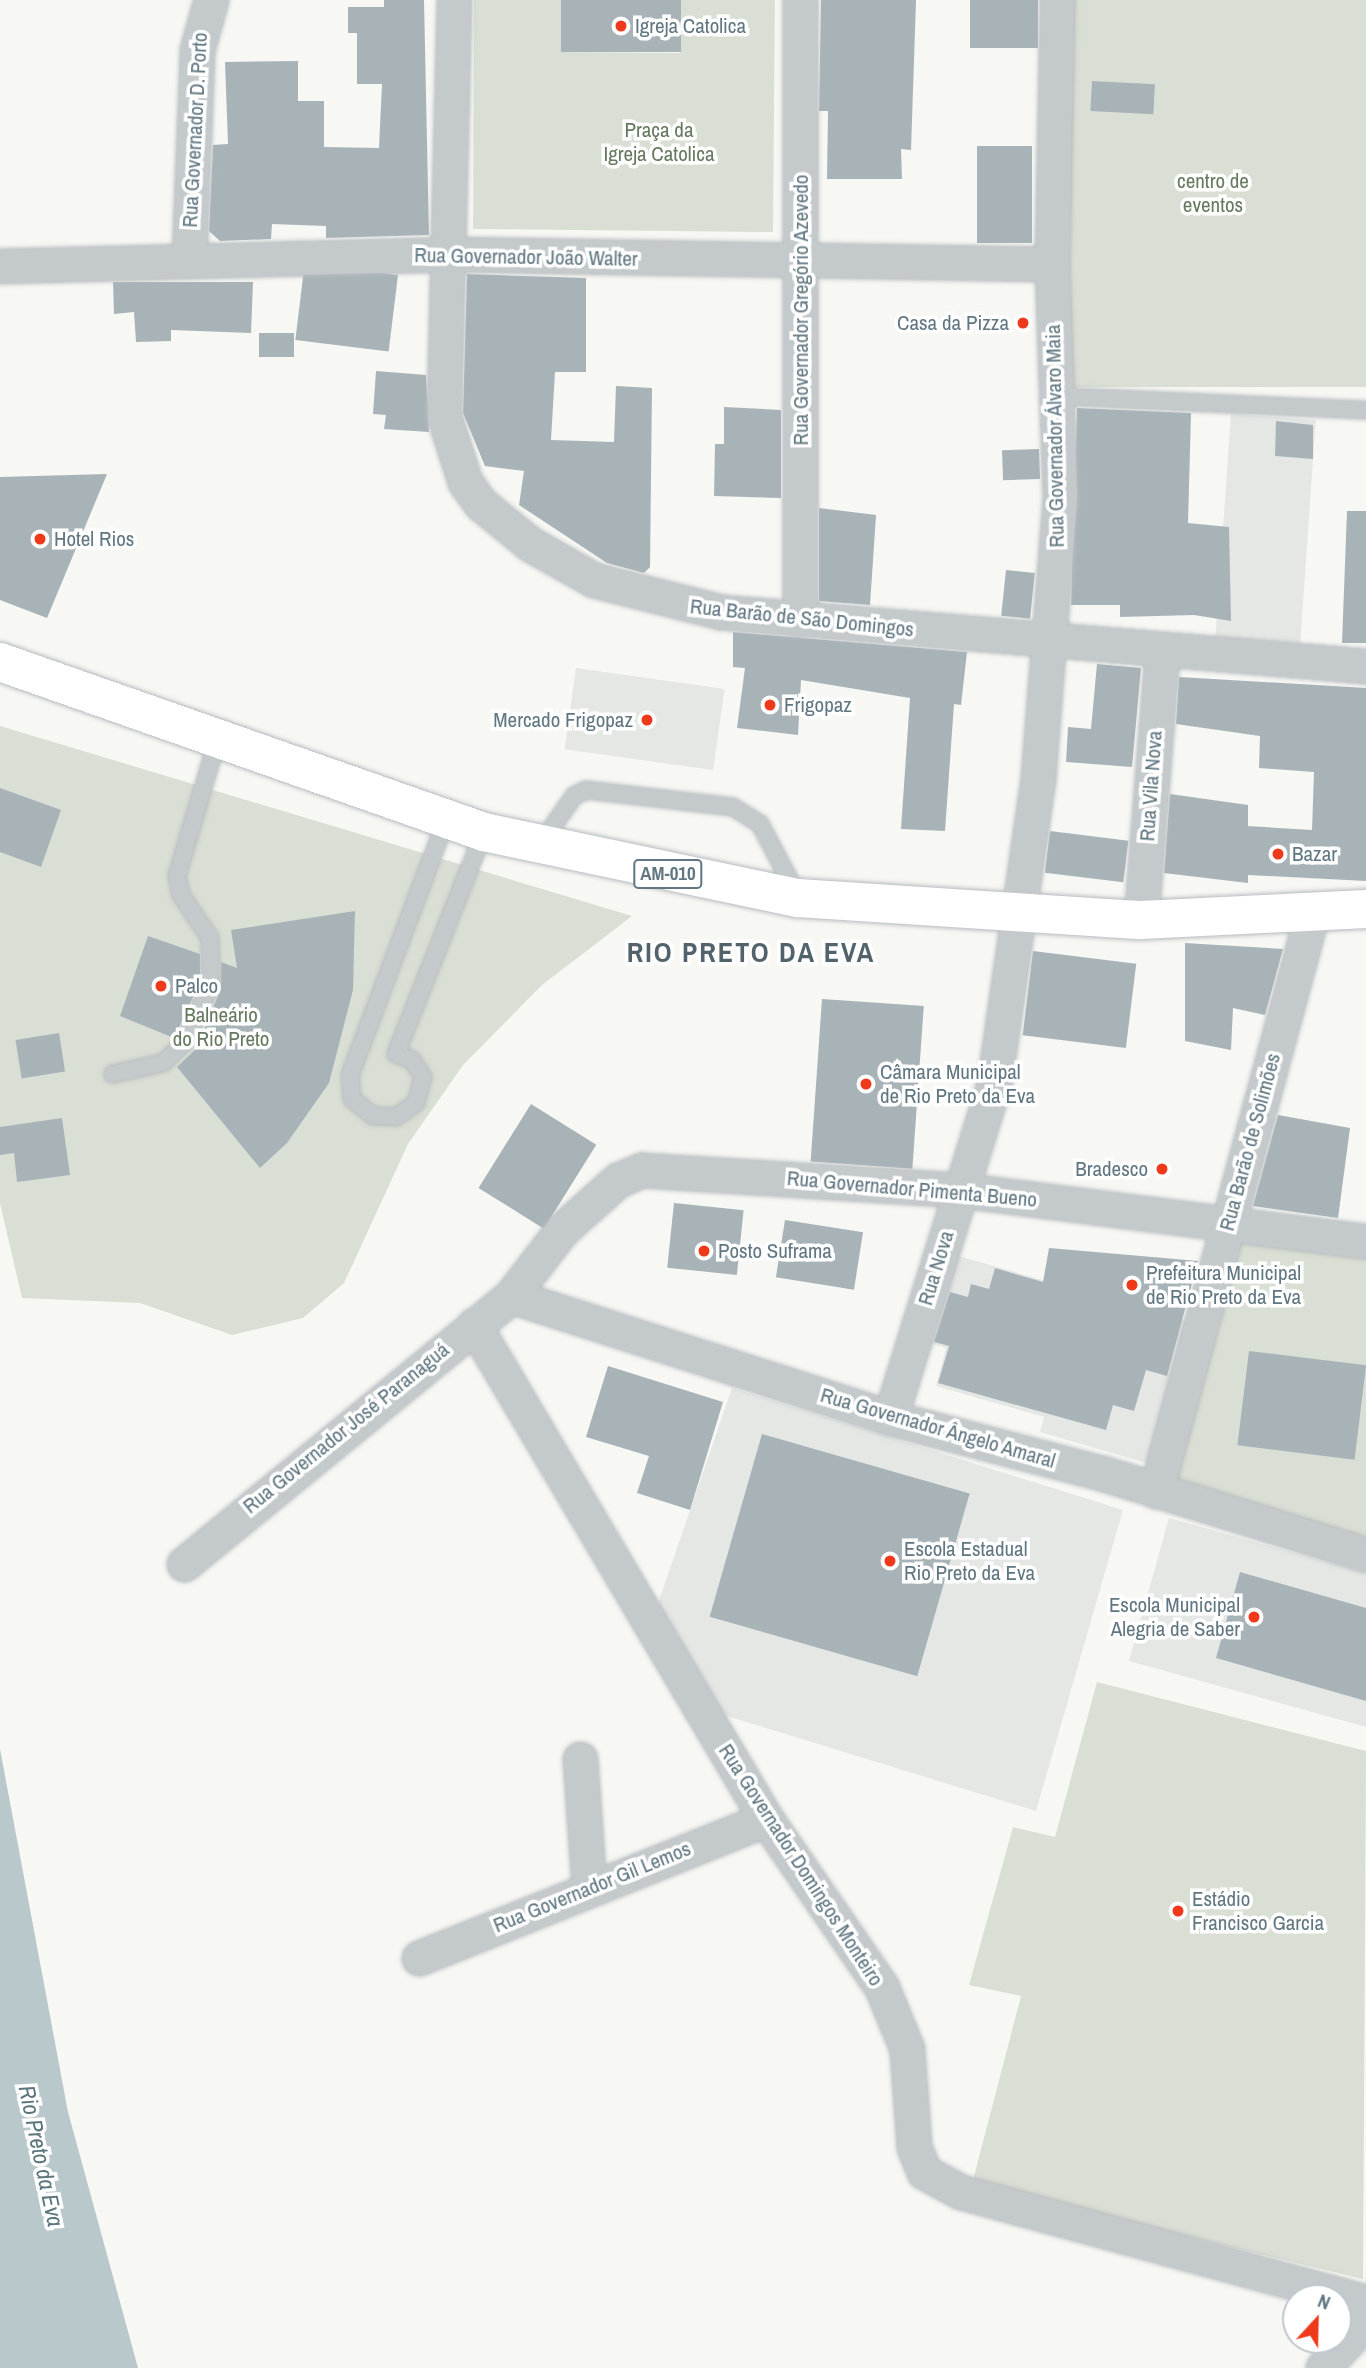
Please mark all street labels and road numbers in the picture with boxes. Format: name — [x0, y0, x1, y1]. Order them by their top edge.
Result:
street label: Rua Governador D. Porto — [177, 32, 213, 228]
street label: Rua Governador Gregório Azevedo — [788, 174, 814, 446]
street label: Rua Governador João Walter — [414, 242, 638, 272]
street label: Rua Governador Álvaro Maia — [1040, 324, 1070, 548]
street label: Rua Barão de São Domingos — [689, 594, 915, 642]
street label: Rua Vila Nova — [1135, 730, 1167, 842]
road number: AM-010 — [633, 859, 703, 890]
street label: Rua Barão de Solimões — [1214, 1050, 1286, 1234]
street label: Rua Governador Pimenta Bueno — [786, 1166, 1038, 1212]
street label: Rua Nova — [913, 1228, 959, 1308]
street label: Rua Governador José Paranaguá — [238, 1337, 454, 1519]
street label: Rua Governador Ângelo Amaral — [817, 1382, 1059, 1474]
street label: Rua Governador Domingos Monteiro — [713, 1739, 889, 1991]
street label: Rua Governador Gil Lemos — [490, 1836, 694, 1938]

